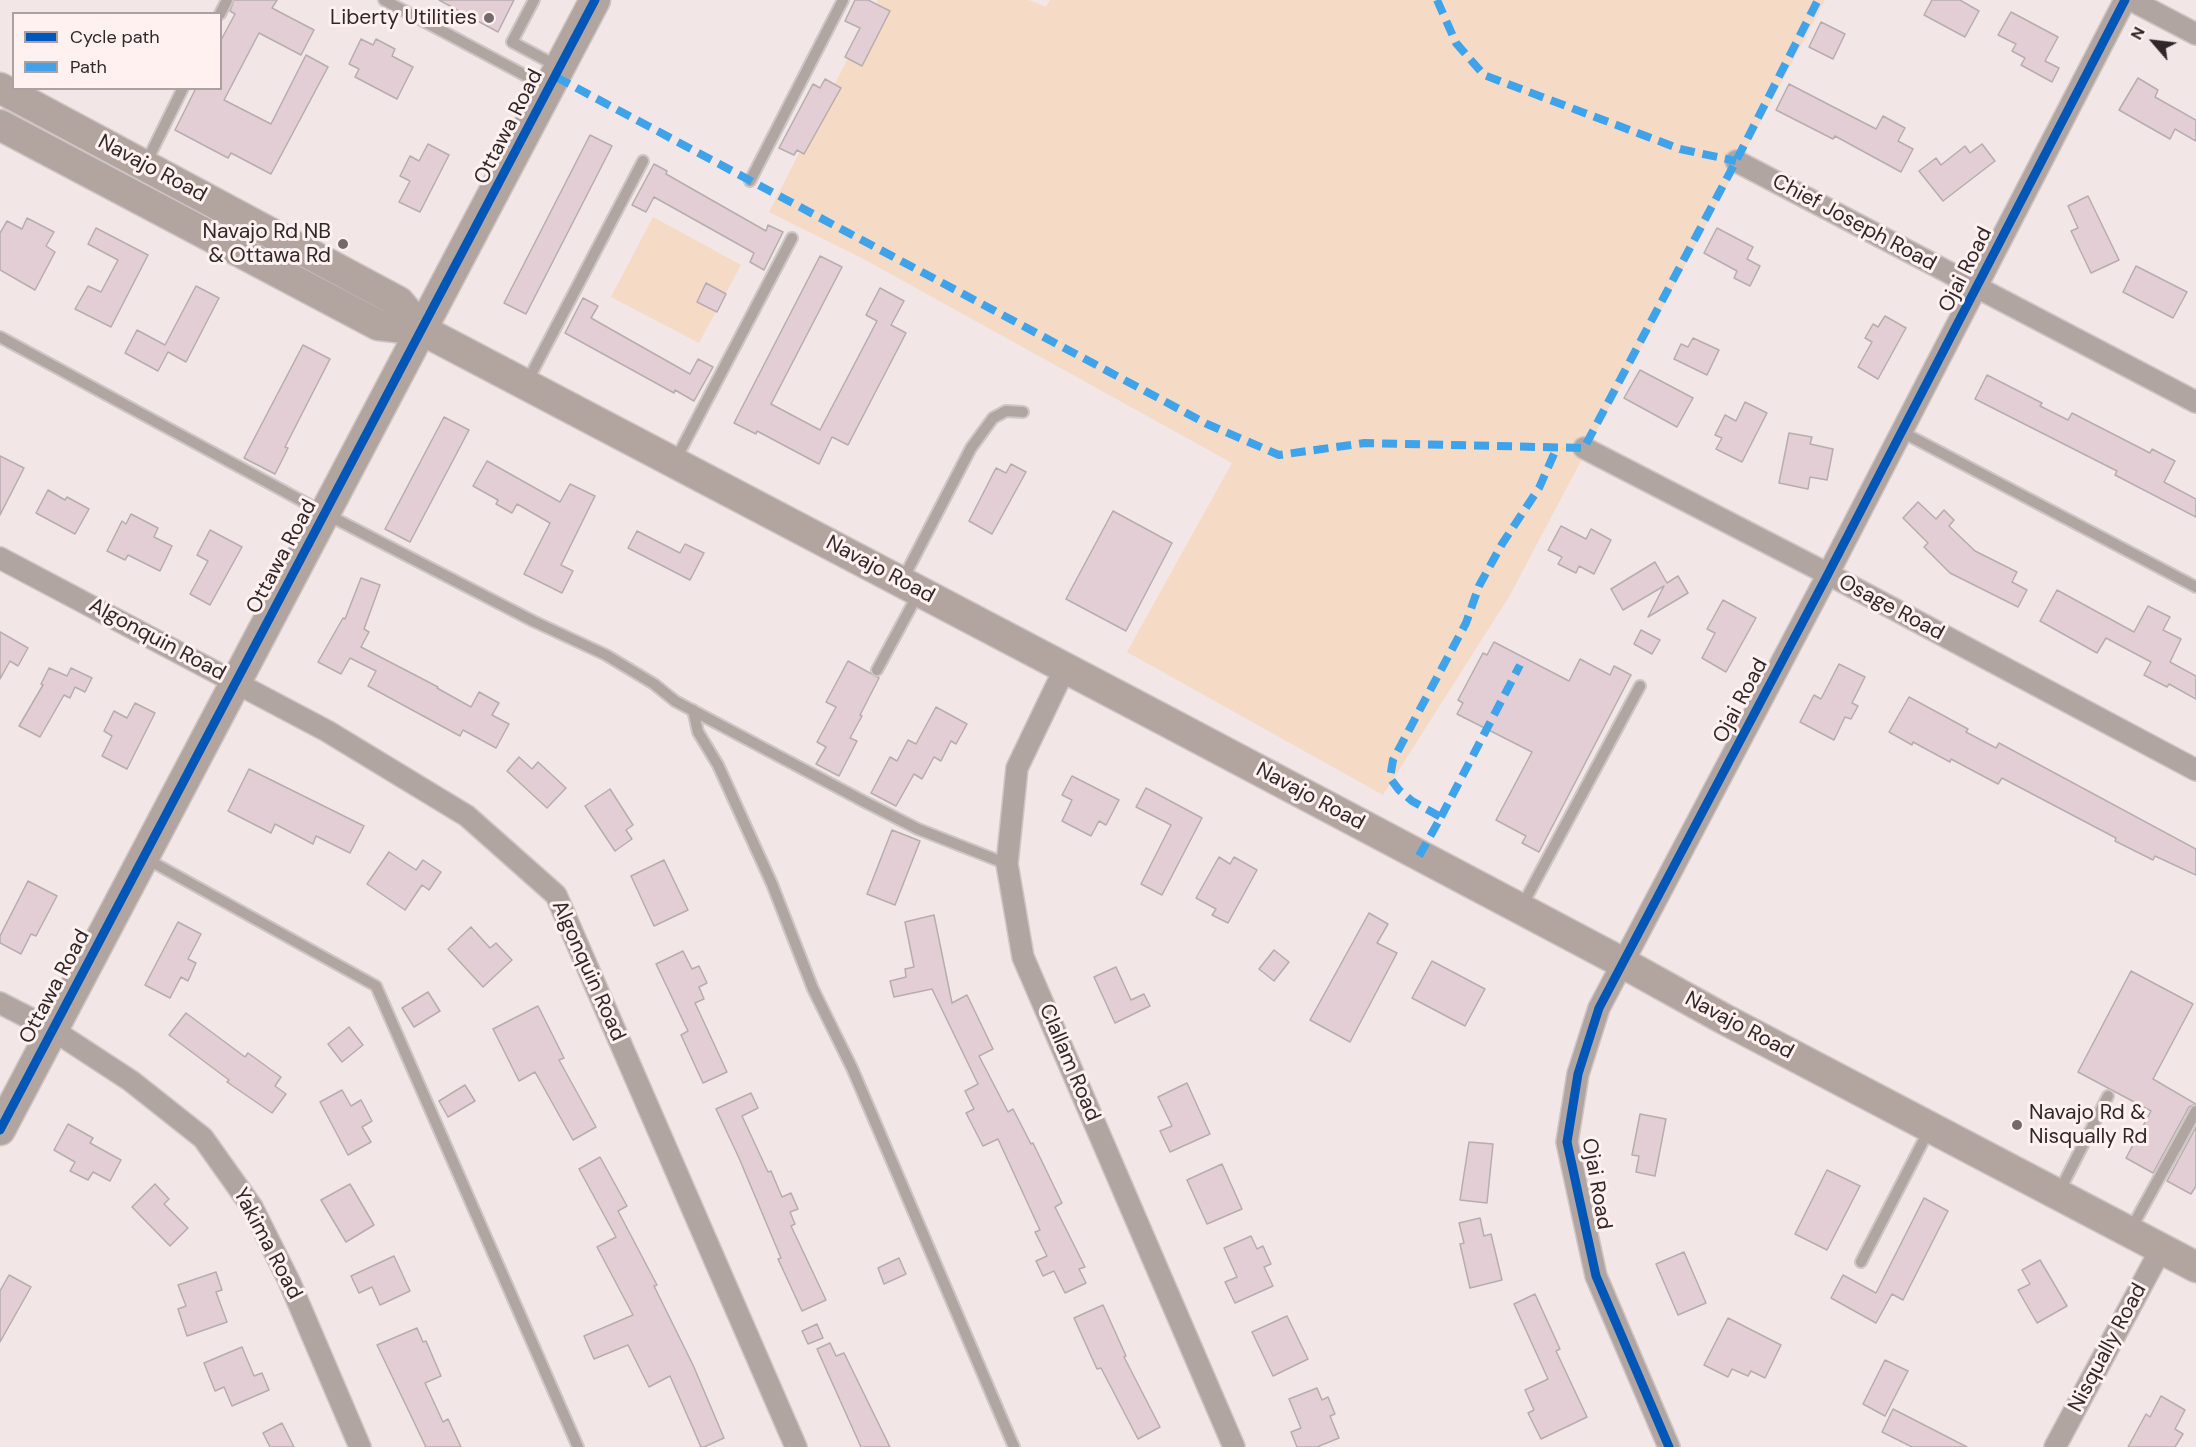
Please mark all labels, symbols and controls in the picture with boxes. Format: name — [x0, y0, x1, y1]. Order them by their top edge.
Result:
place label: Liberty Utilities — [330, 5, 477, 31]
marker: Liberty Utilities — [482, 11, 496, 25]
legend — [12, 12, 222, 90]
north arrow — [2124, 12, 2184, 72]
text: N — [2126, 23, 2150, 43]
text: Cycle path — [70, 25, 160, 49]
text: Path — [70, 55, 107, 79]
street label: Ottawa Road — [469, 65, 549, 189]
street label: Navajo Road — [93, 130, 211, 208]
street label: Chief Joseph Road — [1768, 169, 1940, 277]
place label: Navajo Rd NB & Ottawa Rd — [203, 219, 331, 269]
street label: Ojai Road — [1934, 223, 1998, 317]
marker: Navajo Rd NB & Ottawa Rd — [336, 237, 350, 251]
street label: Ottawa Road — [241, 496, 323, 618]
street label: Navajo Road — [821, 531, 939, 609]
street label: Osage Road — [1834, 570, 1948, 646]
street label: Algonquin Road — [84, 593, 230, 687]
street label: Ojai Road — [1708, 654, 1774, 748]
street label: Navajo Road — [1251, 758, 1369, 836]
street label: Algonquin Road — [546, 897, 630, 1045]
street label: Ottawa Road — [14, 926, 96, 1048]
street label: Navajo Road — [1680, 987, 1798, 1065]
street label: Clallam Road — [1033, 1000, 1105, 1126]
place label: Navajo Rd & Nisqually Rd — [2029, 1100, 2147, 1150]
marker: Navajo Rd & Nisqually Rd — [2010, 1118, 2024, 1132]
street label: Ojai Road — [1576, 1136, 1616, 1232]
street label: Yakima Road — [227, 1184, 307, 1304]
street label: Nisqually Road — [2063, 1279, 2153, 1417]

